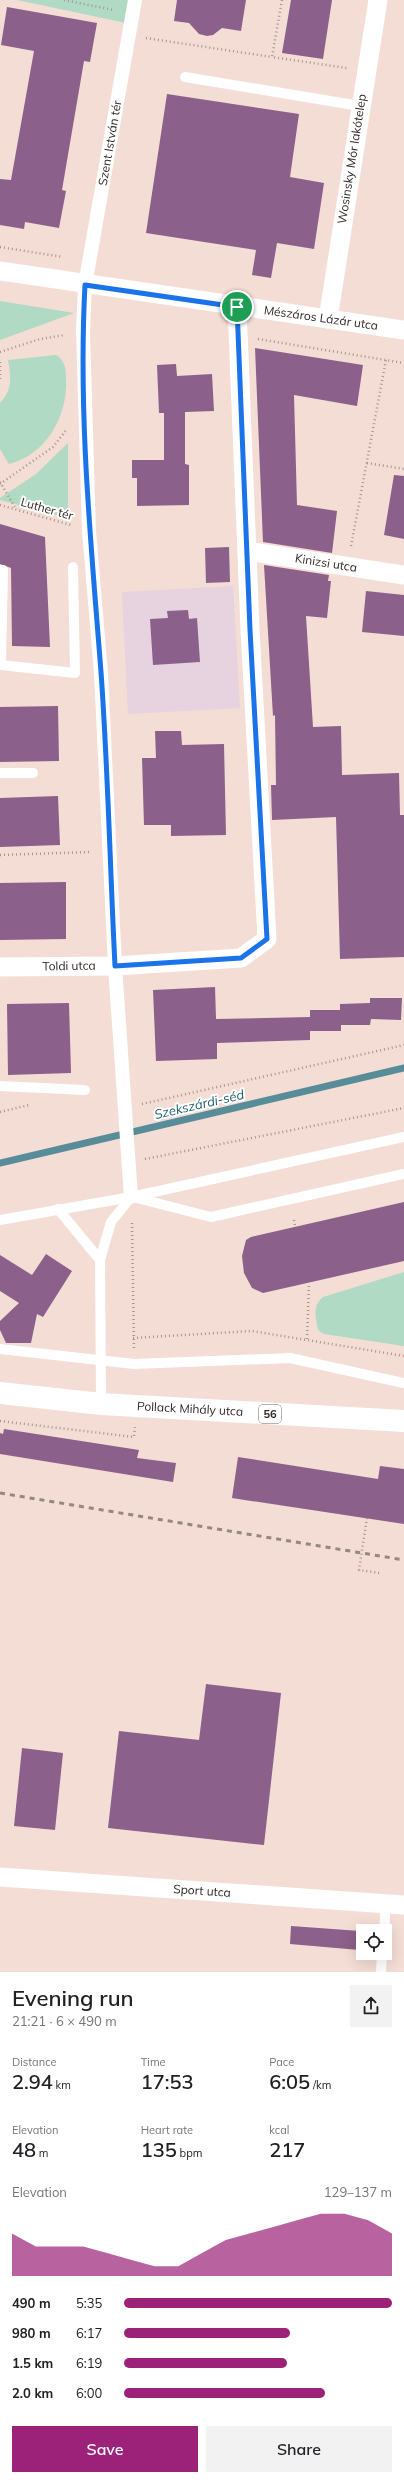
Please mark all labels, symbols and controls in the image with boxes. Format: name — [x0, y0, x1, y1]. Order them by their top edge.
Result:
street label: Wosinsky Mór lakótelep — [334, 93, 369, 225]
street label: Szent István tér — [95, 98, 125, 187]
pin — [220, 290, 254, 324]
icon: arrive — [226, 296, 248, 318]
street label: Mészáros Lázár utca — [263, 302, 379, 333]
street label: Luther tér — [19, 494, 76, 523]
street label: Kinizsi utca — [294, 550, 358, 575]
street label: Toldi utca — [42, 958, 96, 973]
water label: Szekszárdi-séd — [153, 1086, 246, 1122]
street label: Pollack Mihály utca — [136, 1398, 244, 1419]
road number: 56 — [259, 1405, 281, 1423]
street label: Sport utca — [173, 1881, 231, 1900]
map controls — [356, 1924, 392, 1960]
button: locate — [356, 1924, 392, 1960]
text: Evening run — [12, 1984, 134, 2012]
button: share — [350, 1985, 392, 2027]
text: 21:21 · 6 × 490 m — [12, 2013, 117, 2029]
text: Distance — [12, 2055, 56, 2069]
text: Time — [141, 2055, 166, 2069]
text: Pace — [269, 2055, 294, 2069]
text: 2.94 — [12, 2069, 53, 2094]
text: 17:53 — [141, 2069, 193, 2094]
text: 6:05 — [269, 2069, 310, 2094]
text: km — [53, 2078, 71, 2092]
text: /km — [310, 2078, 331, 2092]
text: Elevation — [12, 2123, 59, 2137]
text: Heart rate — [141, 2123, 193, 2137]
text: kcal — [269, 2123, 289, 2137]
text: 48 — [12, 2137, 36, 2162]
text: 135 — [141, 2137, 177, 2162]
text: 217 — [269, 2137, 305, 2162]
text: m — [36, 2146, 49, 2160]
text: bpm — [177, 2146, 202, 2160]
text: Elevation — [12, 2184, 67, 2200]
text: 129–137 m — [324, 2184, 392, 2200]
text: 490 m — [12, 2295, 51, 2311]
text: 5:35 — [76, 2295, 102, 2311]
text: 980 m — [12, 2325, 51, 2341]
text: 6:17 — [76, 2325, 102, 2341]
text: 1.5 km — [12, 2355, 53, 2371]
text: 6:19 — [76, 2355, 102, 2371]
text: 2.0 km — [12, 2385, 53, 2401]
text: 6:00 — [76, 2385, 102, 2401]
button: Save — [12, 2426, 198, 2472]
button: Share — [206, 2426, 392, 2472]

